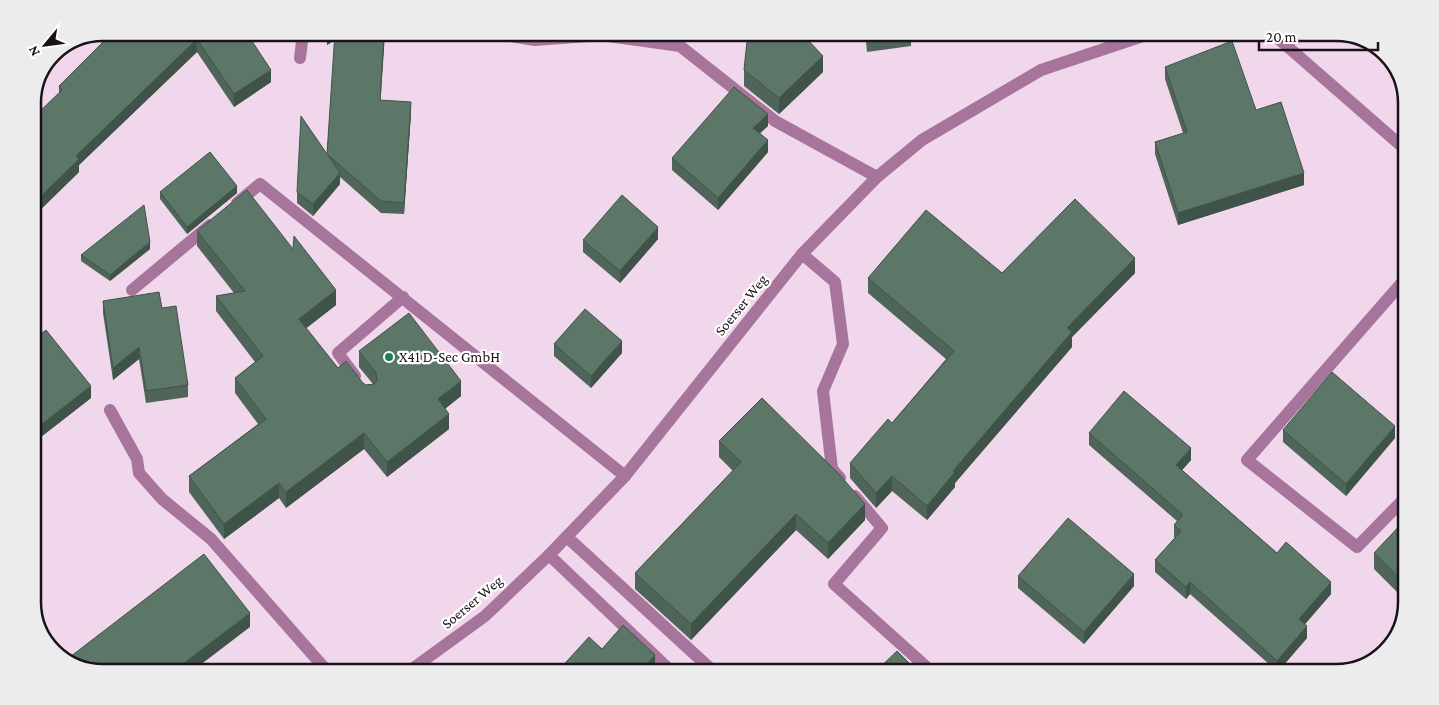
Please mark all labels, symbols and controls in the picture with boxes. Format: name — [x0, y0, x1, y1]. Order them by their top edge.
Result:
north arrow — [20, 20, 70, 70]
scale bar — [1259, 20, 1378, 52]
text: 20 m — [1266, 29, 1297, 45]
text: N — [24, 43, 43, 59]
street label: Soerser Weg — [712, 271, 771, 339]
place label: X41 D-Sec GmbH — [399, 349, 500, 365]
marker: X41 D-Sec GmbH — [383, 351, 395, 363]
street label: Soerser Weg — [439, 572, 506, 633]

